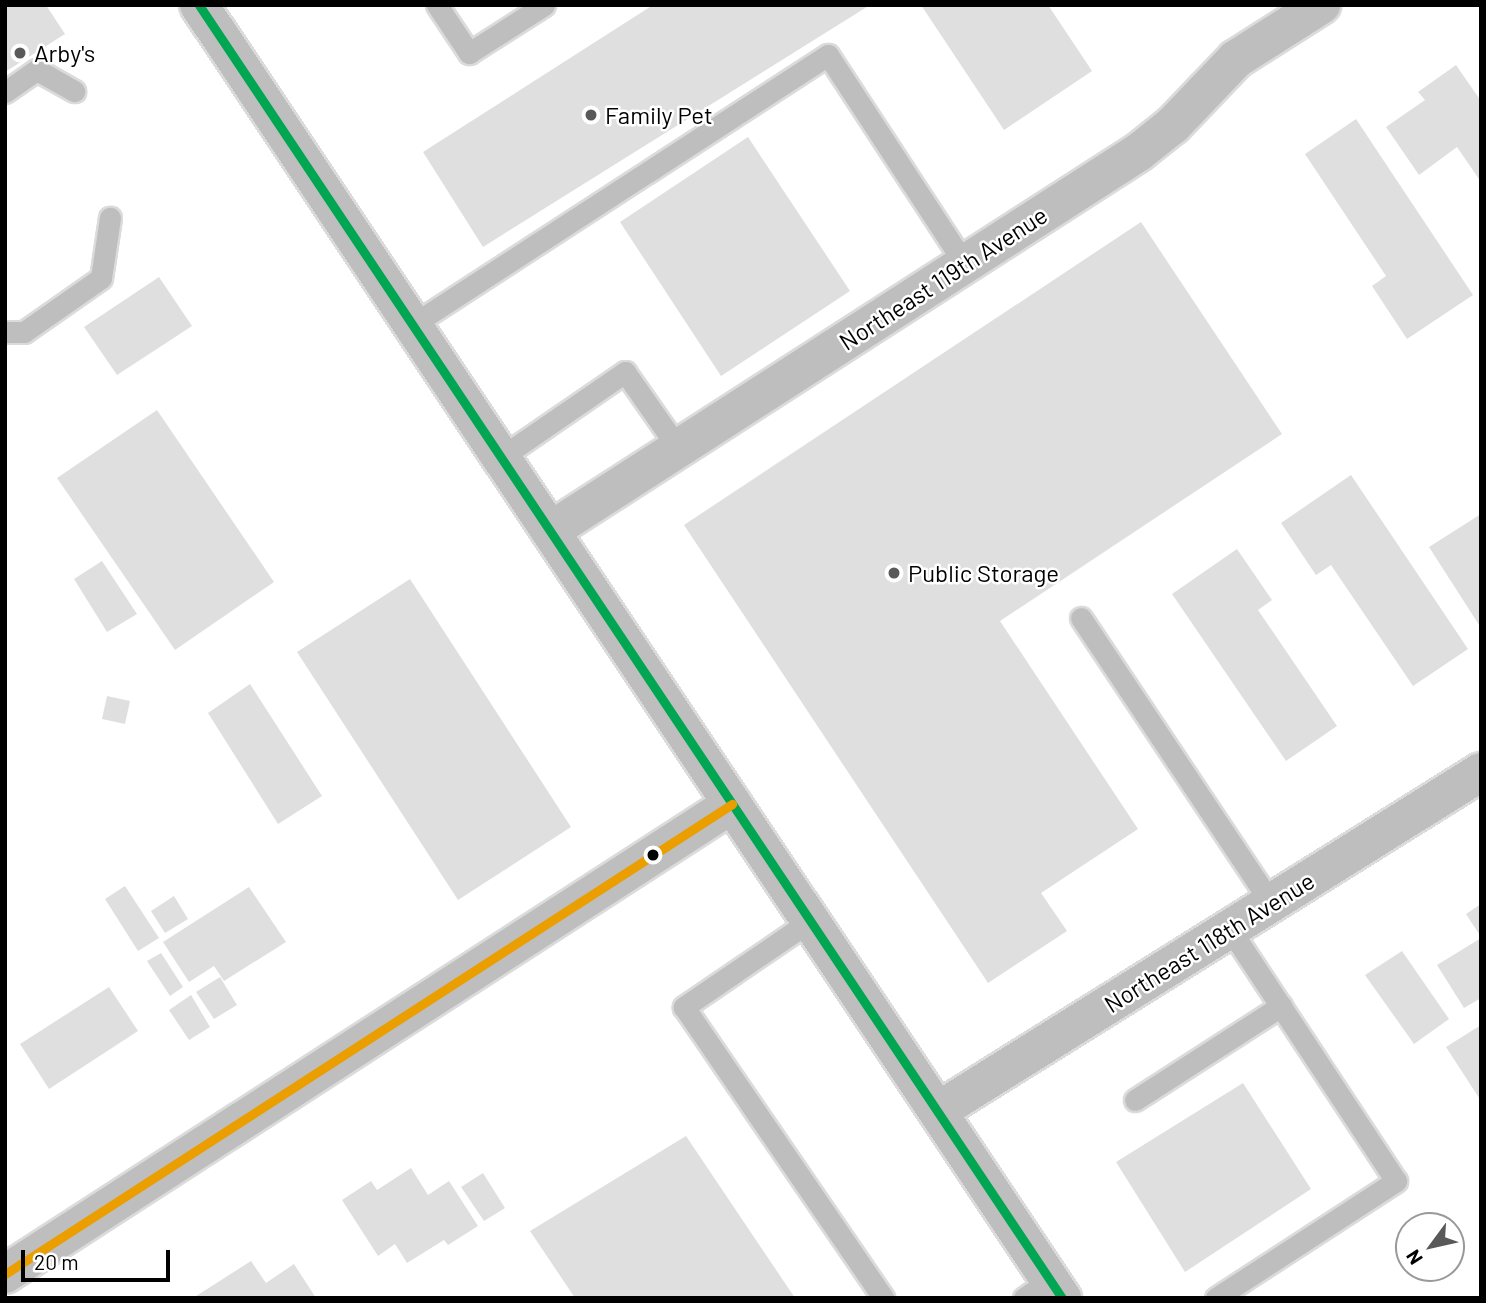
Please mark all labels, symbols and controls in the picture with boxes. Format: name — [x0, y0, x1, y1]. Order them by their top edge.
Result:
place label: Arby's — [34, 39, 95, 67]
marker: Arby's — [12, 45, 28, 61]
place label: Family Pet — [605, 101, 713, 129]
marker: Family Pet — [583, 107, 599, 123]
street label: Northeast 119th Avenue — [834, 200, 1052, 356]
place label: Public Storage — [908, 559, 1059, 587]
marker: Public Storage — [886, 565, 902, 581]
unlabelled marker — [646, 848, 660, 862]
street label: Northeast 118th Avenue — [1099, 866, 1319, 1018]
north arrow — [1395, 1212, 1465, 1282]
scale bar — [24, 1236, 173, 1280]
text: N — [1401, 1246, 1427, 1269]
text: 20 m — [34, 1249, 79, 1274]

